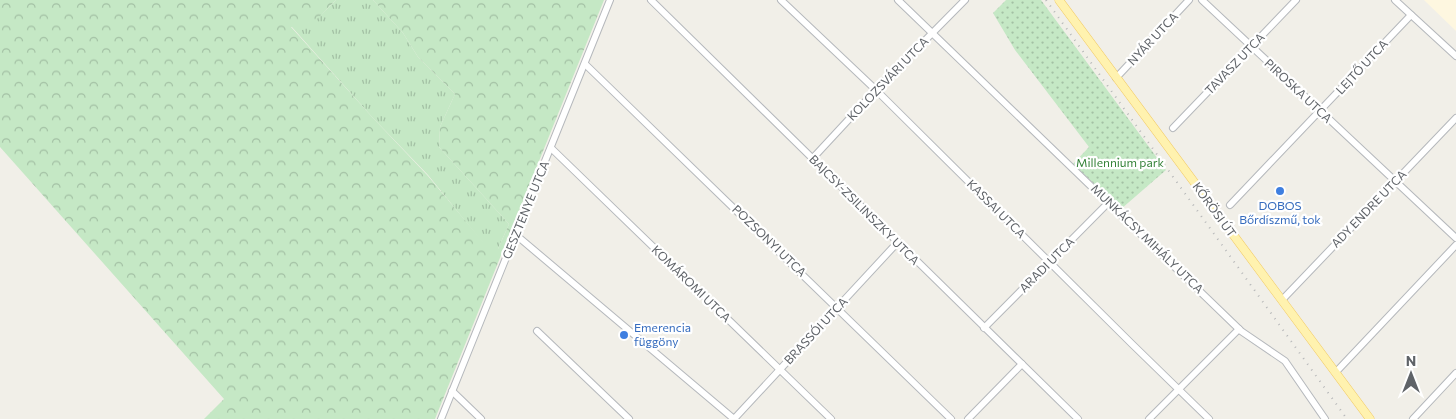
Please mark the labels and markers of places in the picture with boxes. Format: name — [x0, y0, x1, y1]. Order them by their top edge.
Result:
marker: DOBOS Bőrdíszmű, tok — [1274, 185, 1286, 197]
place label: DOBOS Bőrdíszmű, tok — [1239, 198, 1321, 226]
place label: Emerencia függöny — [634, 320, 691, 348]
marker: Emerencia függöny — [618, 329, 630, 341]

